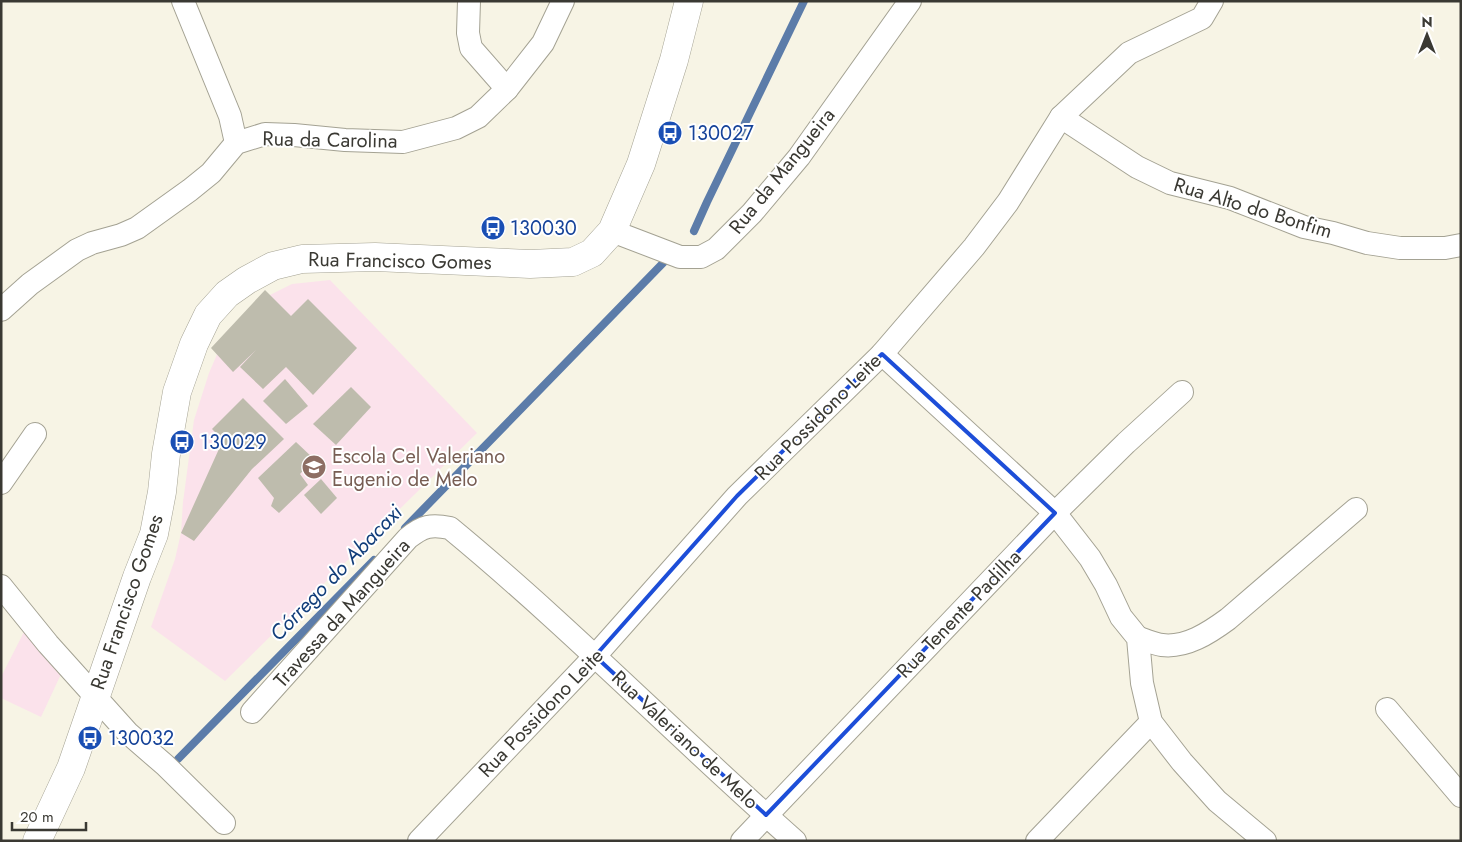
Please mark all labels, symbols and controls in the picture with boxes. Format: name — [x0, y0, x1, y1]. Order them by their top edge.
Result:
north arrow — [1402, 10, 1452, 60]
text: N — [1421, 12, 1433, 32]
street label: Rua da Mangueira — [722, 102, 842, 240]
place label: 130027 — [688, 119, 754, 148]
bus stop icon: 130027 — [657, 120, 683, 146]
street label: Rua da Carolina — [262, 124, 398, 156]
street label: Rua Alto do Bonfim — [1170, 170, 1336, 246]
place label: 130030 — [510, 214, 577, 243]
bus stop icon: 130030 — [480, 215, 506, 241]
street label: Rua Francisco Gomes — [308, 245, 492, 277]
street label: Rua Possidono Leite — [748, 347, 888, 487]
place label: 130029 — [200, 428, 267, 457]
bus stop icon: 130029 — [169, 429, 195, 455]
place label: Escola Cel Valeriano Eugenio de Melo — [332, 442, 505, 494]
school or university icon: Escola Cel Valeriano Eugenio de Melo — [301, 454, 327, 480]
water label: Córrego do Abacaxi — [263, 498, 410, 648]
street label: Rua Francisco Gomes — [83, 510, 171, 694]
street label: Travessa da Mangueira — [267, 532, 417, 694]
street label: Rua Tenente Padilha — [890, 543, 1028, 685]
street label: Rua Possidono Leite — [472, 642, 610, 784]
street label: Rua Valeriano de Melo — [605, 664, 765, 816]
place label: 130032 — [108, 724, 174, 753]
bus stop icon: 130032 — [77, 725, 103, 751]
scale bar — [12, 800, 86, 832]
text: 20 m — [20, 806, 54, 828]

